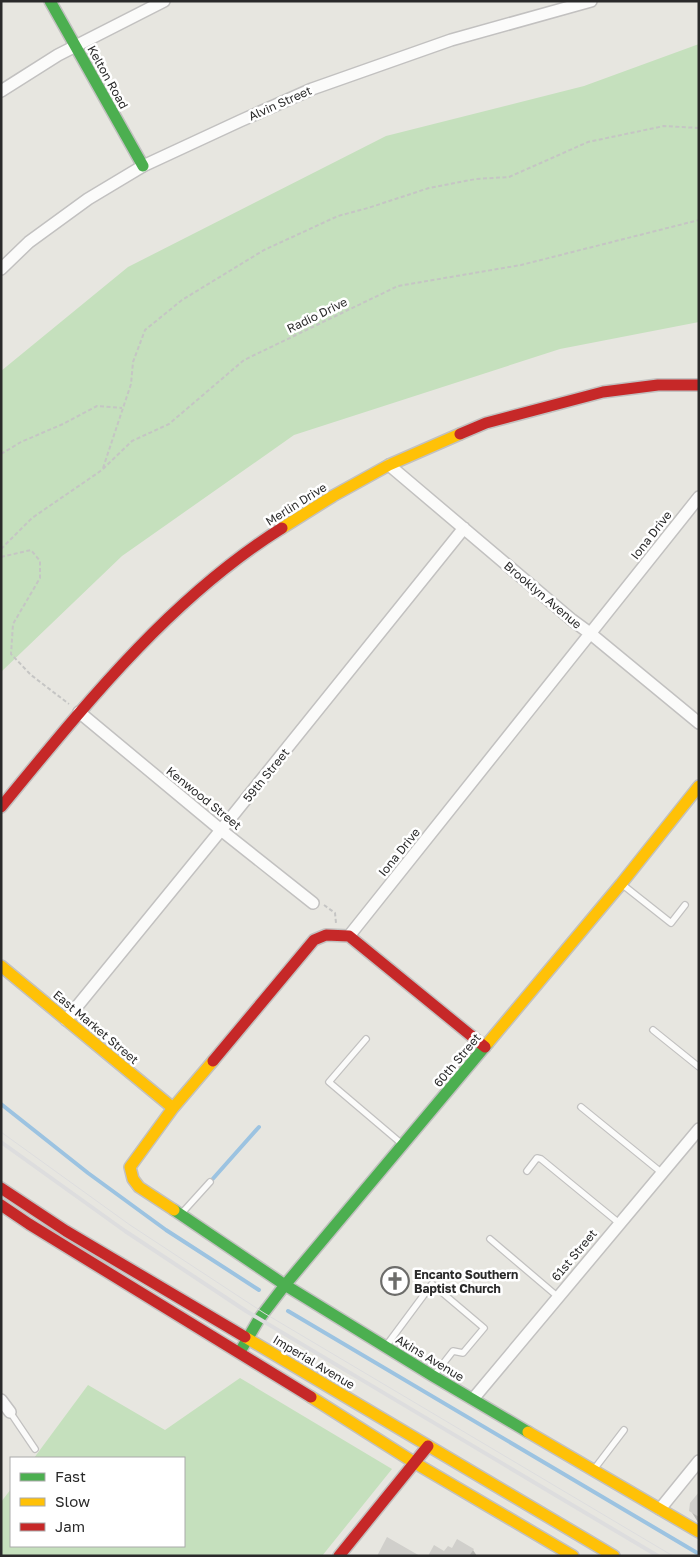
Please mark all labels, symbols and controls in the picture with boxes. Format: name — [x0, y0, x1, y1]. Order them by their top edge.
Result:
street label: Kelton Road — [84, 43, 132, 111]
street label: Alvin Street — [246, 82, 314, 124]
street label: Radio Drive — [284, 294, 350, 336]
street label: Merlin Drive — [263, 479, 329, 529]
street label: Iona Drive — [627, 508, 675, 562]
street label: Brooklyn Avenue — [501, 558, 585, 632]
street label: 59th Street — [240, 745, 292, 805]
street label: Kenwood Street — [163, 763, 245, 833]
street label: Iona Drive — [375, 825, 423, 879]
street label: East Market Street — [50, 987, 142, 1067]
street label: 60th Street — [430, 1030, 484, 1090]
street label: 61st Street — [548, 1226, 600, 1284]
church icon: Encanto Southern Baptist Church — [380, 1266, 410, 1296]
place label: Encanto Southern Baptist Church — [414, 1267, 518, 1296]
street label: Imperial Avenue — [270, 1332, 358, 1392]
street label: Akins Avenue — [393, 1332, 467, 1384]
legend — [10, 1457, 185, 1547]
text: Fast — [55, 1467, 86, 1485]
text: Slow — [55, 1492, 90, 1510]
text: Jam — [55, 1517, 85, 1535]

